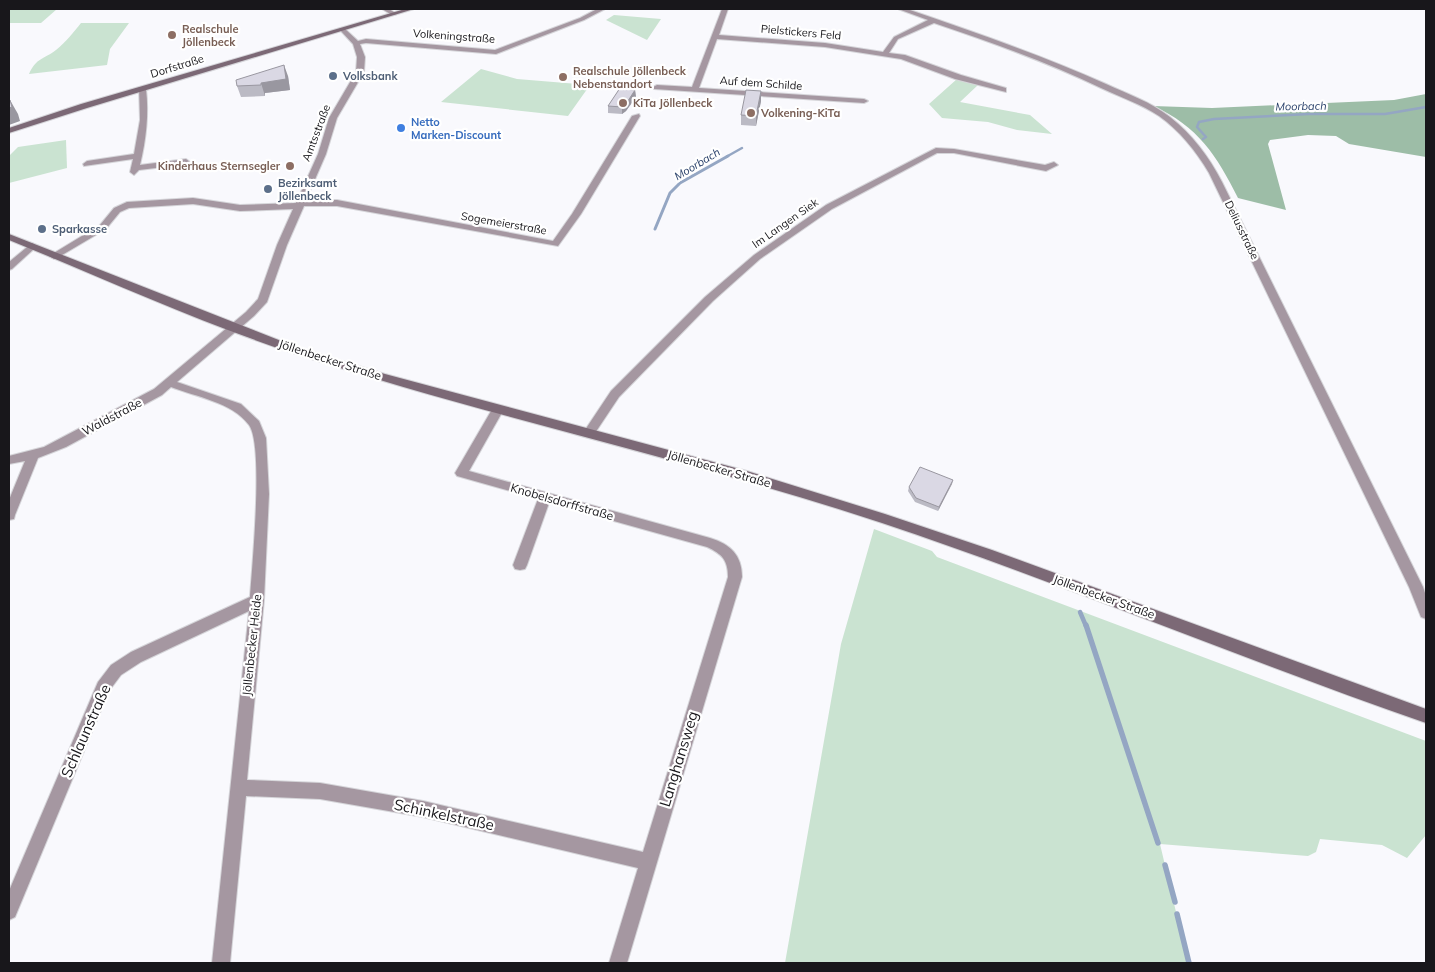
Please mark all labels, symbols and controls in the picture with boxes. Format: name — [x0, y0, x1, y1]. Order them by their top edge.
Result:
place label: Realschule Jöllenbeck — [182, 22, 238, 49]
street label: Pielstickers Feld — [760, 22, 842, 42]
street label: Volkeningstraße — [412, 26, 496, 46]
marker: Realschule Jöllenbeck — [166, 29, 178, 41]
street label: Dorfstraße — [149, 51, 205, 81]
place label: Realschule Jöllenbeck Nebenstandort — [573, 64, 687, 91]
place label: Volksbank — [342, 69, 398, 83]
marker: Volksbank — [327, 70, 339, 82]
marker: Realschule Jöllenbeck Nebenstandort — [557, 71, 569, 83]
street label: Auf dem Schilde — [719, 73, 803, 93]
place label: KiTa Jöllenbeck — [633, 96, 713, 110]
marker: KiTa Jöllenbeck — [617, 97, 629, 109]
water label: Moorbach — [1275, 99, 1327, 113]
street label: Amtsstraße — [299, 103, 333, 163]
place label: Volkening-KiTa — [760, 106, 841, 120]
marker: Volkening-KiTa — [745, 107, 757, 119]
place label: Netto Marken-Discount — [411, 115, 501, 142]
marker: Netto Marken-Discount — [395, 122, 407, 134]
water label: Moorbach — [671, 145, 723, 183]
place label: Kinderhaus Sternsegler — [158, 159, 281, 173]
marker: Kinderhaus Sternsegler — [284, 160, 296, 172]
place label: Bezirksamt Jöllenbeck — [278, 176, 337, 203]
marker: Bezirksamt Jöllenbeck — [262, 183, 274, 195]
street label: Im Langen Siek — [749, 195, 821, 251]
street label: Deliusstraße — [1222, 198, 1262, 262]
street label: Sogemeierstraße — [460, 209, 548, 237]
place label: Sparkasse — [52, 222, 107, 236]
marker: Sparkasse — [36, 223, 48, 235]
street label: Jöllenbecker Straße — [277, 336, 383, 383]
street label: Waldstraße — [79, 395, 144, 439]
street label: Jöllenbecker Straße — [666, 447, 773, 490]
street label: Knobelsdorffstraße — [509, 480, 615, 523]
street label: Jöllenbecker Straße — [1051, 571, 1157, 622]
street label: Jöllenbecker Heide — [239, 593, 264, 696]
street label: Schlaunstraße — [56, 681, 115, 780]
street label: Langhansweg — [655, 709, 702, 809]
street label: Schinkelstraße — [392, 795, 496, 834]

